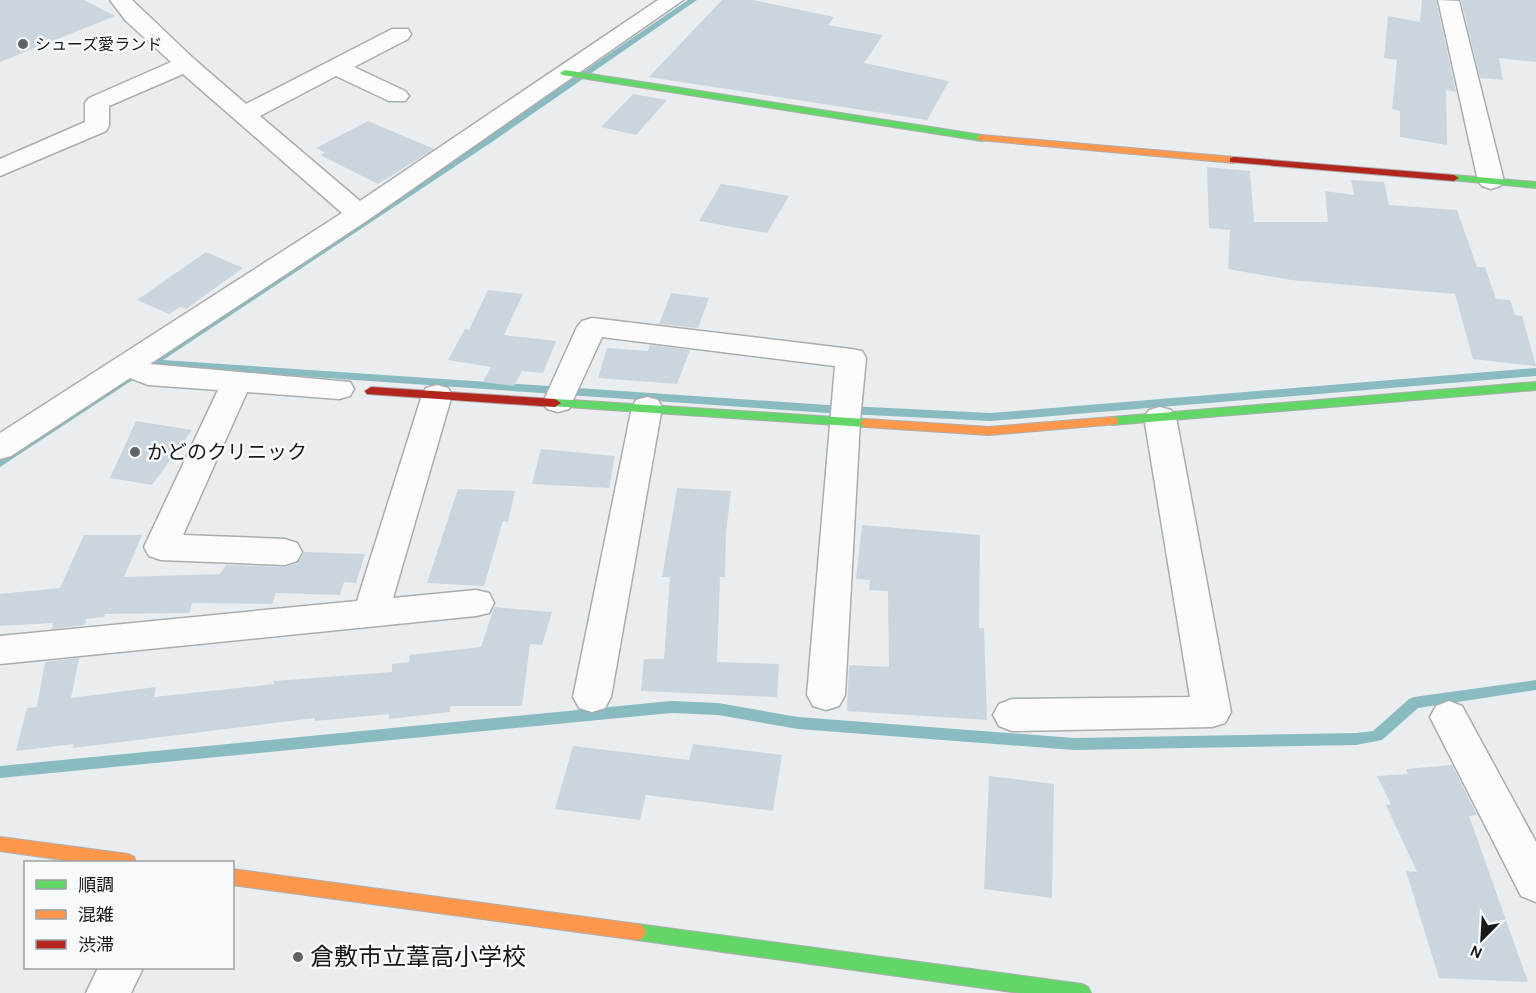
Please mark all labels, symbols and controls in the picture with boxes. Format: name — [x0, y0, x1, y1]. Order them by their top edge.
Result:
place label: シューズ愛ランド — [35, 35, 162, 54]
marker: シューズ愛ランド — [16, 37, 30, 51]
place label: かどのクリニック — [147, 441, 307, 464]
marker: かどのクリニック — [128, 445, 142, 459]
legend — [24, 861, 234, 969]
text: 順調 — [78, 874, 114, 896]
text: 混雑 — [78, 904, 114, 926]
north arrow — [1452, 909, 1512, 969]
text: 渋滞 — [78, 934, 114, 956]
text: N — [1467, 941, 1485, 963]
place label: 倉敷市立葦高小学校 — [310, 943, 526, 971]
marker: 倉敷市立葦高小学校 — [291, 950, 305, 964]

